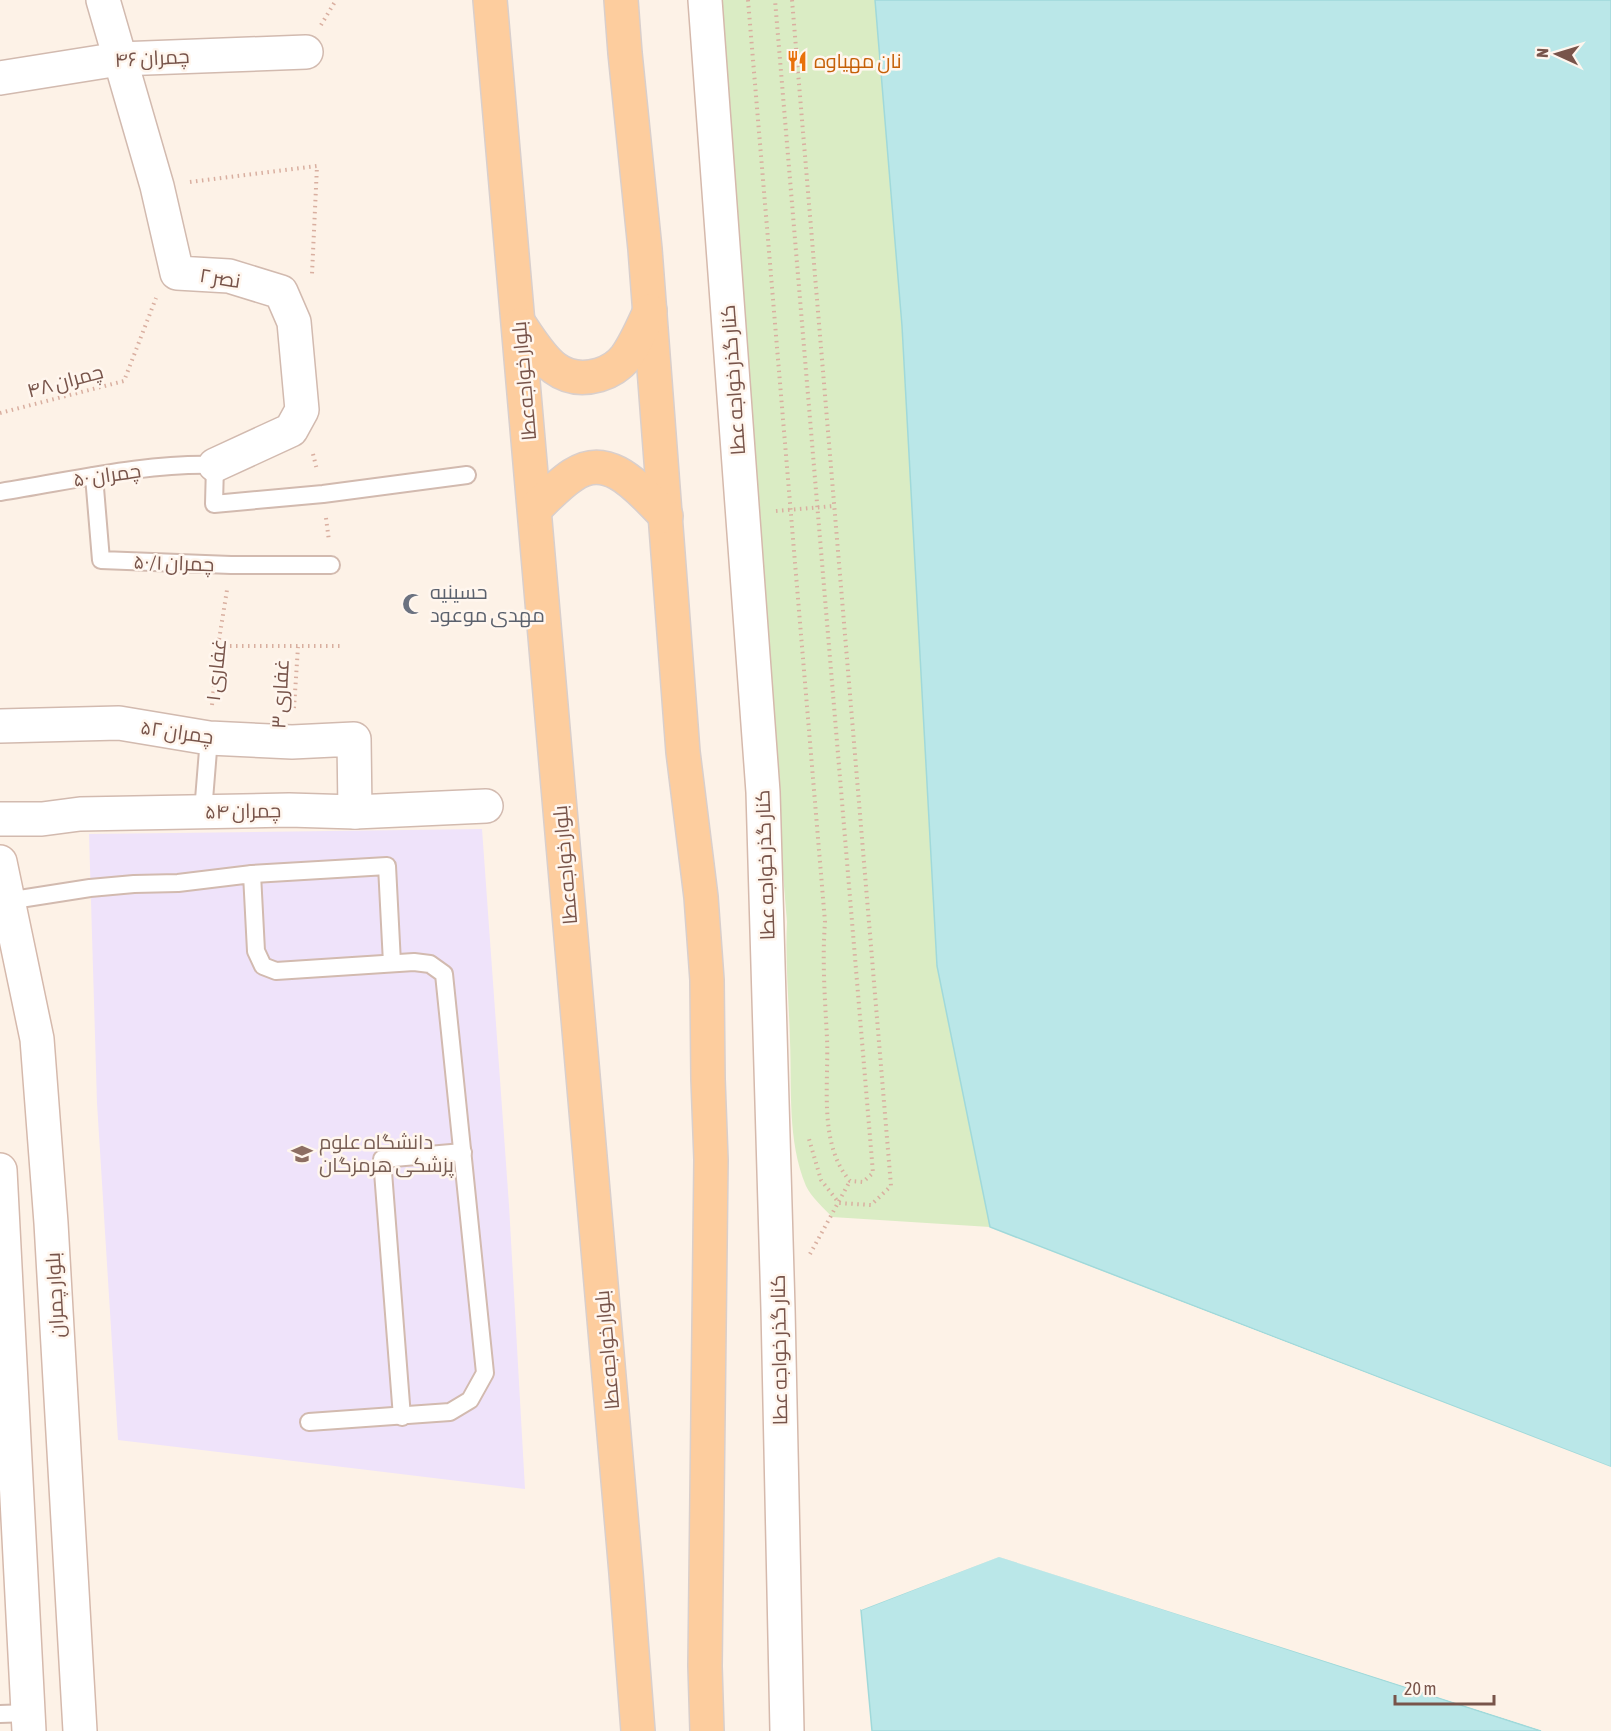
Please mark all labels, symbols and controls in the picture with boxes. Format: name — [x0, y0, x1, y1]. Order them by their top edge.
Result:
north arrow — [1527, 24, 1587, 84]
street label: چمران ۴۶ — [114, 44, 190, 73]
text: N — [1533, 48, 1551, 58]
restaurant icon: نان مهیاوه — [785, 49, 809, 73]
place label: نان مهیاوه — [814, 49, 902, 74]
street label: نصر ۲ — [198, 263, 242, 293]
street label: کنار گذر خواجه عطا — [716, 304, 750, 456]
street label: بلوار خواجه‌عطا — [507, 320, 541, 442]
street label: چمران ۴۸ — [24, 359, 106, 404]
street label: چمران ۵۰ — [72, 458, 142, 493]
street label: چمران ۵۰/۱ — [133, 550, 215, 577]
place label: حسینیه مهدی موعود — [430, 580, 545, 628]
mosque icon: حسینیه مهدی موعود — [401, 592, 425, 616]
street label: غفاری ۱ — [201, 638, 232, 703]
street label: غفاری ۳ — [266, 658, 295, 730]
street label: چمران ۵۲ — [139, 715, 215, 750]
street label: کنار گذر خواجه عطا — [750, 789, 780, 941]
street label: چمران ۵۴ — [205, 798, 281, 825]
street label: بلوار خواجه‌عطا — [548, 804, 582, 926]
place label: دانشگاه علوم پزشکی هرمزگان — [319, 1130, 455, 1178]
school or university icon: دانشگاه علوم پزشکی هرمزگان — [290, 1142, 314, 1166]
street label: بلوار چمران — [41, 1252, 70, 1338]
street label: کنار گذر خواجه عطا — [766, 1274, 792, 1426]
street label: بلوار خواجه‌عطا — [590, 1289, 624, 1411]
scale bar — [1395, 1668, 1494, 1706]
text: 20 m — [1404, 1678, 1436, 1699]

